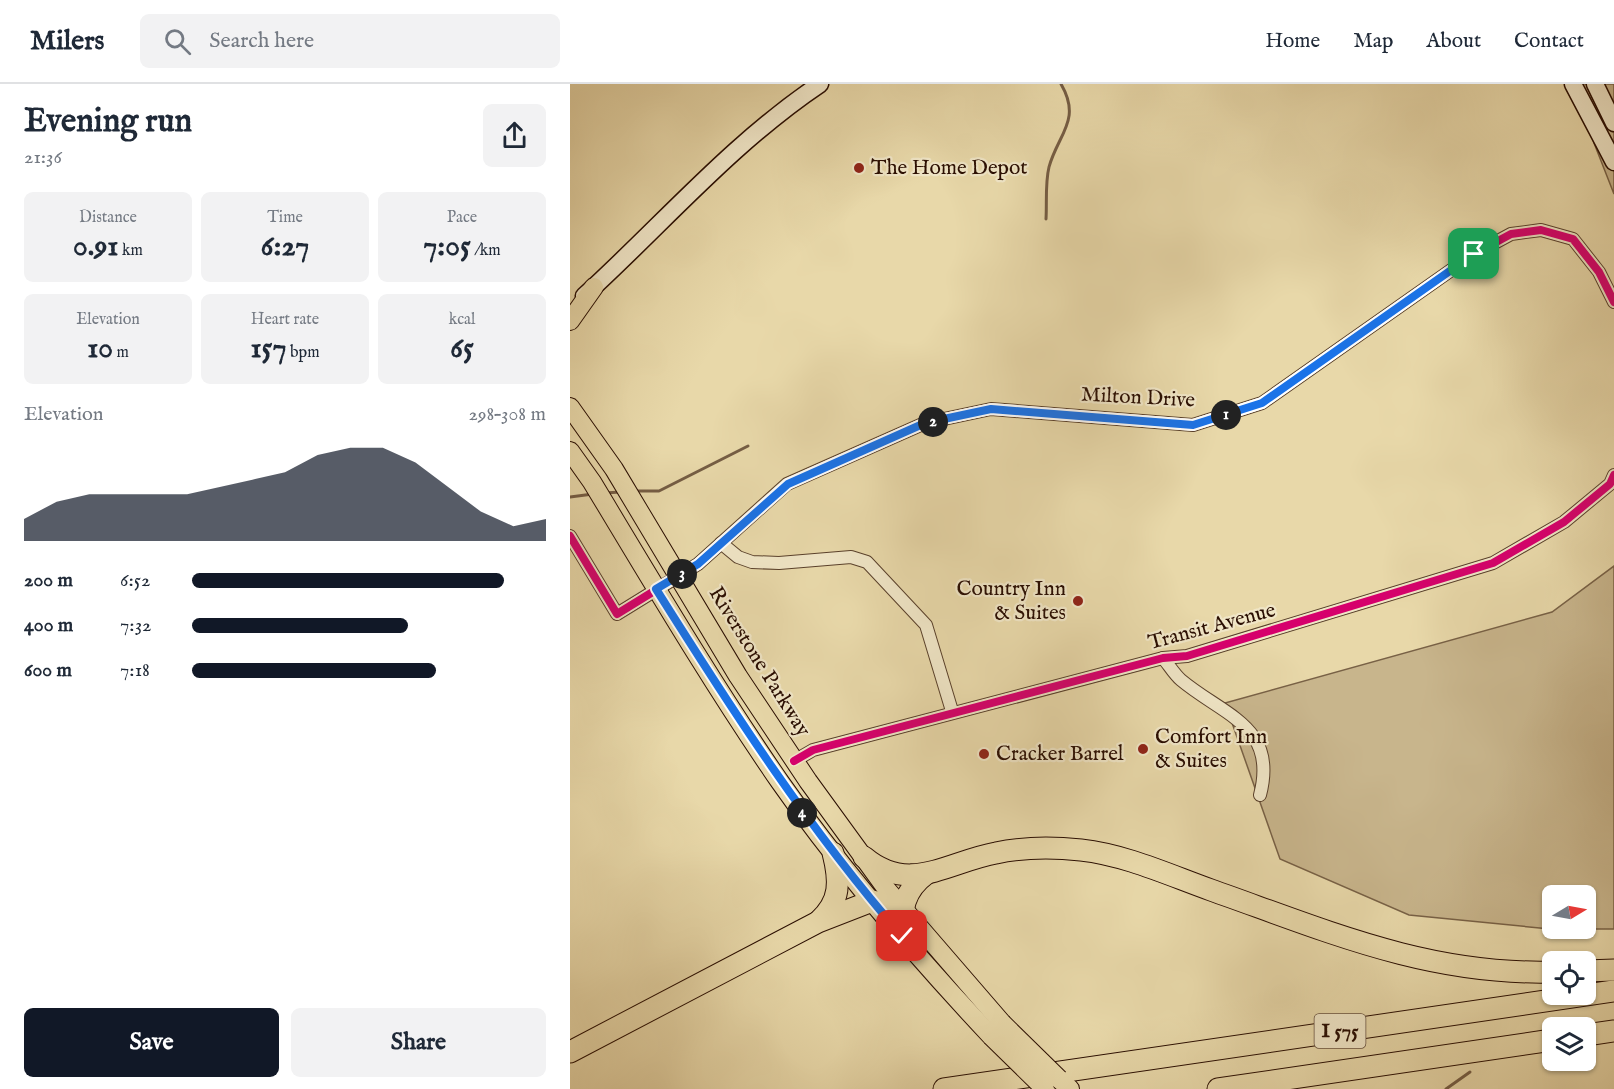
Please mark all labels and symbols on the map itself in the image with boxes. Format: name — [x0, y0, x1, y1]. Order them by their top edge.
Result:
place label: The Home Depot — [871, 155, 1028, 182]
marker: The Home Depot — [852, 161, 866, 175]
pin — [1448, 228, 1499, 279]
street label: Milton Drive — [1080, 382, 1196, 414]
pin: 1 — [1211, 400, 1241, 430]
pin: 2 — [918, 407, 948, 437]
pin: 3 — [667, 559, 697, 589]
place label: Country Inn & Suites — [956, 576, 1066, 627]
street label: Riverstone Parkway — [702, 582, 816, 743]
marker: Country Inn & Suites — [1071, 594, 1085, 608]
street label: Transit Avenue — [1145, 597, 1279, 657]
place label: Comfort Inn & Suites — [1155, 724, 1267, 775]
place label: Cracker Barrel — [996, 741, 1124, 768]
marker: Comfort Inn & Suites — [1136, 742, 1150, 756]
marker: Cracker Barrel — [977, 747, 991, 761]
pin: 4 — [787, 798, 817, 828]
north arrow — [1542, 885, 1596, 939]
pin — [876, 910, 927, 961]
road number: I 575 — [1314, 1014, 1366, 1048]

